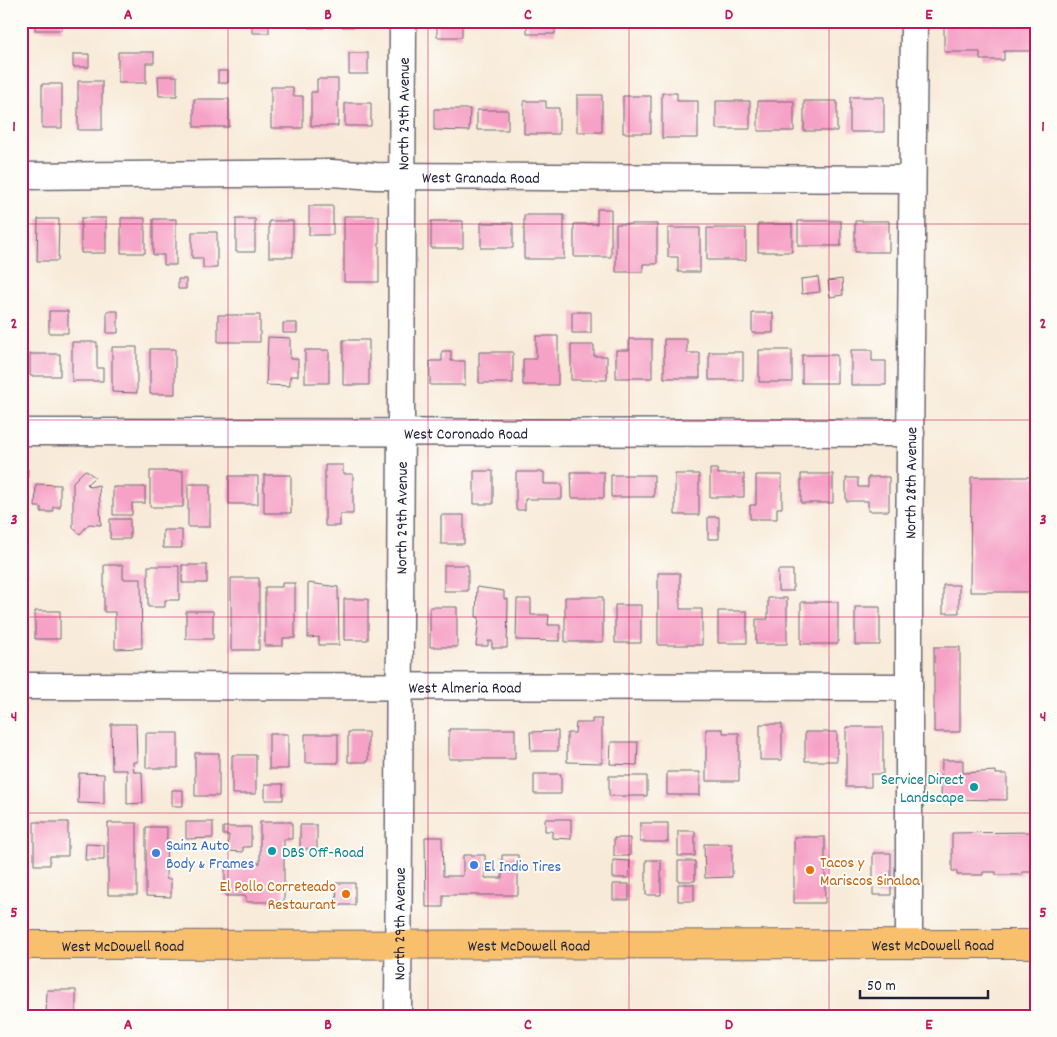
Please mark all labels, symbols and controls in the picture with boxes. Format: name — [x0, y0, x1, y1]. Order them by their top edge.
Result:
text: A — [124, 4, 133, 27]
text: B — [324, 4, 332, 27]
text: C — [524, 4, 532, 27]
text: D — [725, 4, 734, 27]
text: E — [925, 4, 933, 27]
street label: North 29th Avenue — [393, 57, 417, 171]
text: 1 — [12, 116, 16, 139]
text: 1 — [1041, 116, 1045, 139]
street label: West Granada Road — [422, 167, 540, 191]
text: 2 — [11, 313, 18, 336]
text: 2 — [1040, 313, 1047, 336]
street label: West Coronado Road — [404, 423, 528, 447]
street label: North 28th Avenue — [900, 427, 924, 539]
street label: North 29th Avenue — [391, 461, 415, 575]
text: 3 — [10, 509, 18, 532]
text: 3 — [1039, 509, 1047, 532]
street label: West Almeria Road — [408, 677, 522, 701]
text: 4 — [11, 706, 17, 729]
text: 4 — [1040, 706, 1046, 729]
place label: Service Direct Landscape — [881, 769, 964, 810]
marker: Service Direct Landscape — [968, 781, 980, 793]
place label: Sainz Auto Body & Frames — [166, 835, 255, 876]
place label: DBS Off-Road — [282, 842, 364, 865]
marker: DBS Off-Road — [266, 845, 278, 857]
marker: Sainz Auto Body & Frames — [150, 847, 162, 859]
place label: Tacos y Mariscos Sinaloa — [820, 852, 920, 893]
place label: El Indio Tires — [484, 856, 562, 879]
marker: El Indio Tires — [468, 859, 480, 871]
marker: Tacos y Mariscos Sinaloa — [804, 864, 816, 876]
street label: North 29th Avenue — [389, 867, 413, 981]
place label: El Pollo Correteado Restaurant — [219, 876, 336, 917]
marker: El Pollo Correteado Restaurant — [340, 888, 352, 900]
text: 5 — [10, 902, 18, 925]
text: 5 — [1039, 902, 1047, 925]
street label: West McDowell Road — [468, 935, 590, 959]
street label: West McDowell Road — [872, 935, 994, 958]
street label: West McDowell Road — [62, 936, 184, 959]
scale bar — [860, 967, 987, 999]
text: 50 m — [867, 976, 896, 998]
text: A — [124, 1014, 133, 1037]
text: B — [324, 1014, 332, 1037]
text: C — [524, 1014, 532, 1037]
text: D — [725, 1014, 734, 1037]
text: E — [925, 1014, 933, 1037]

